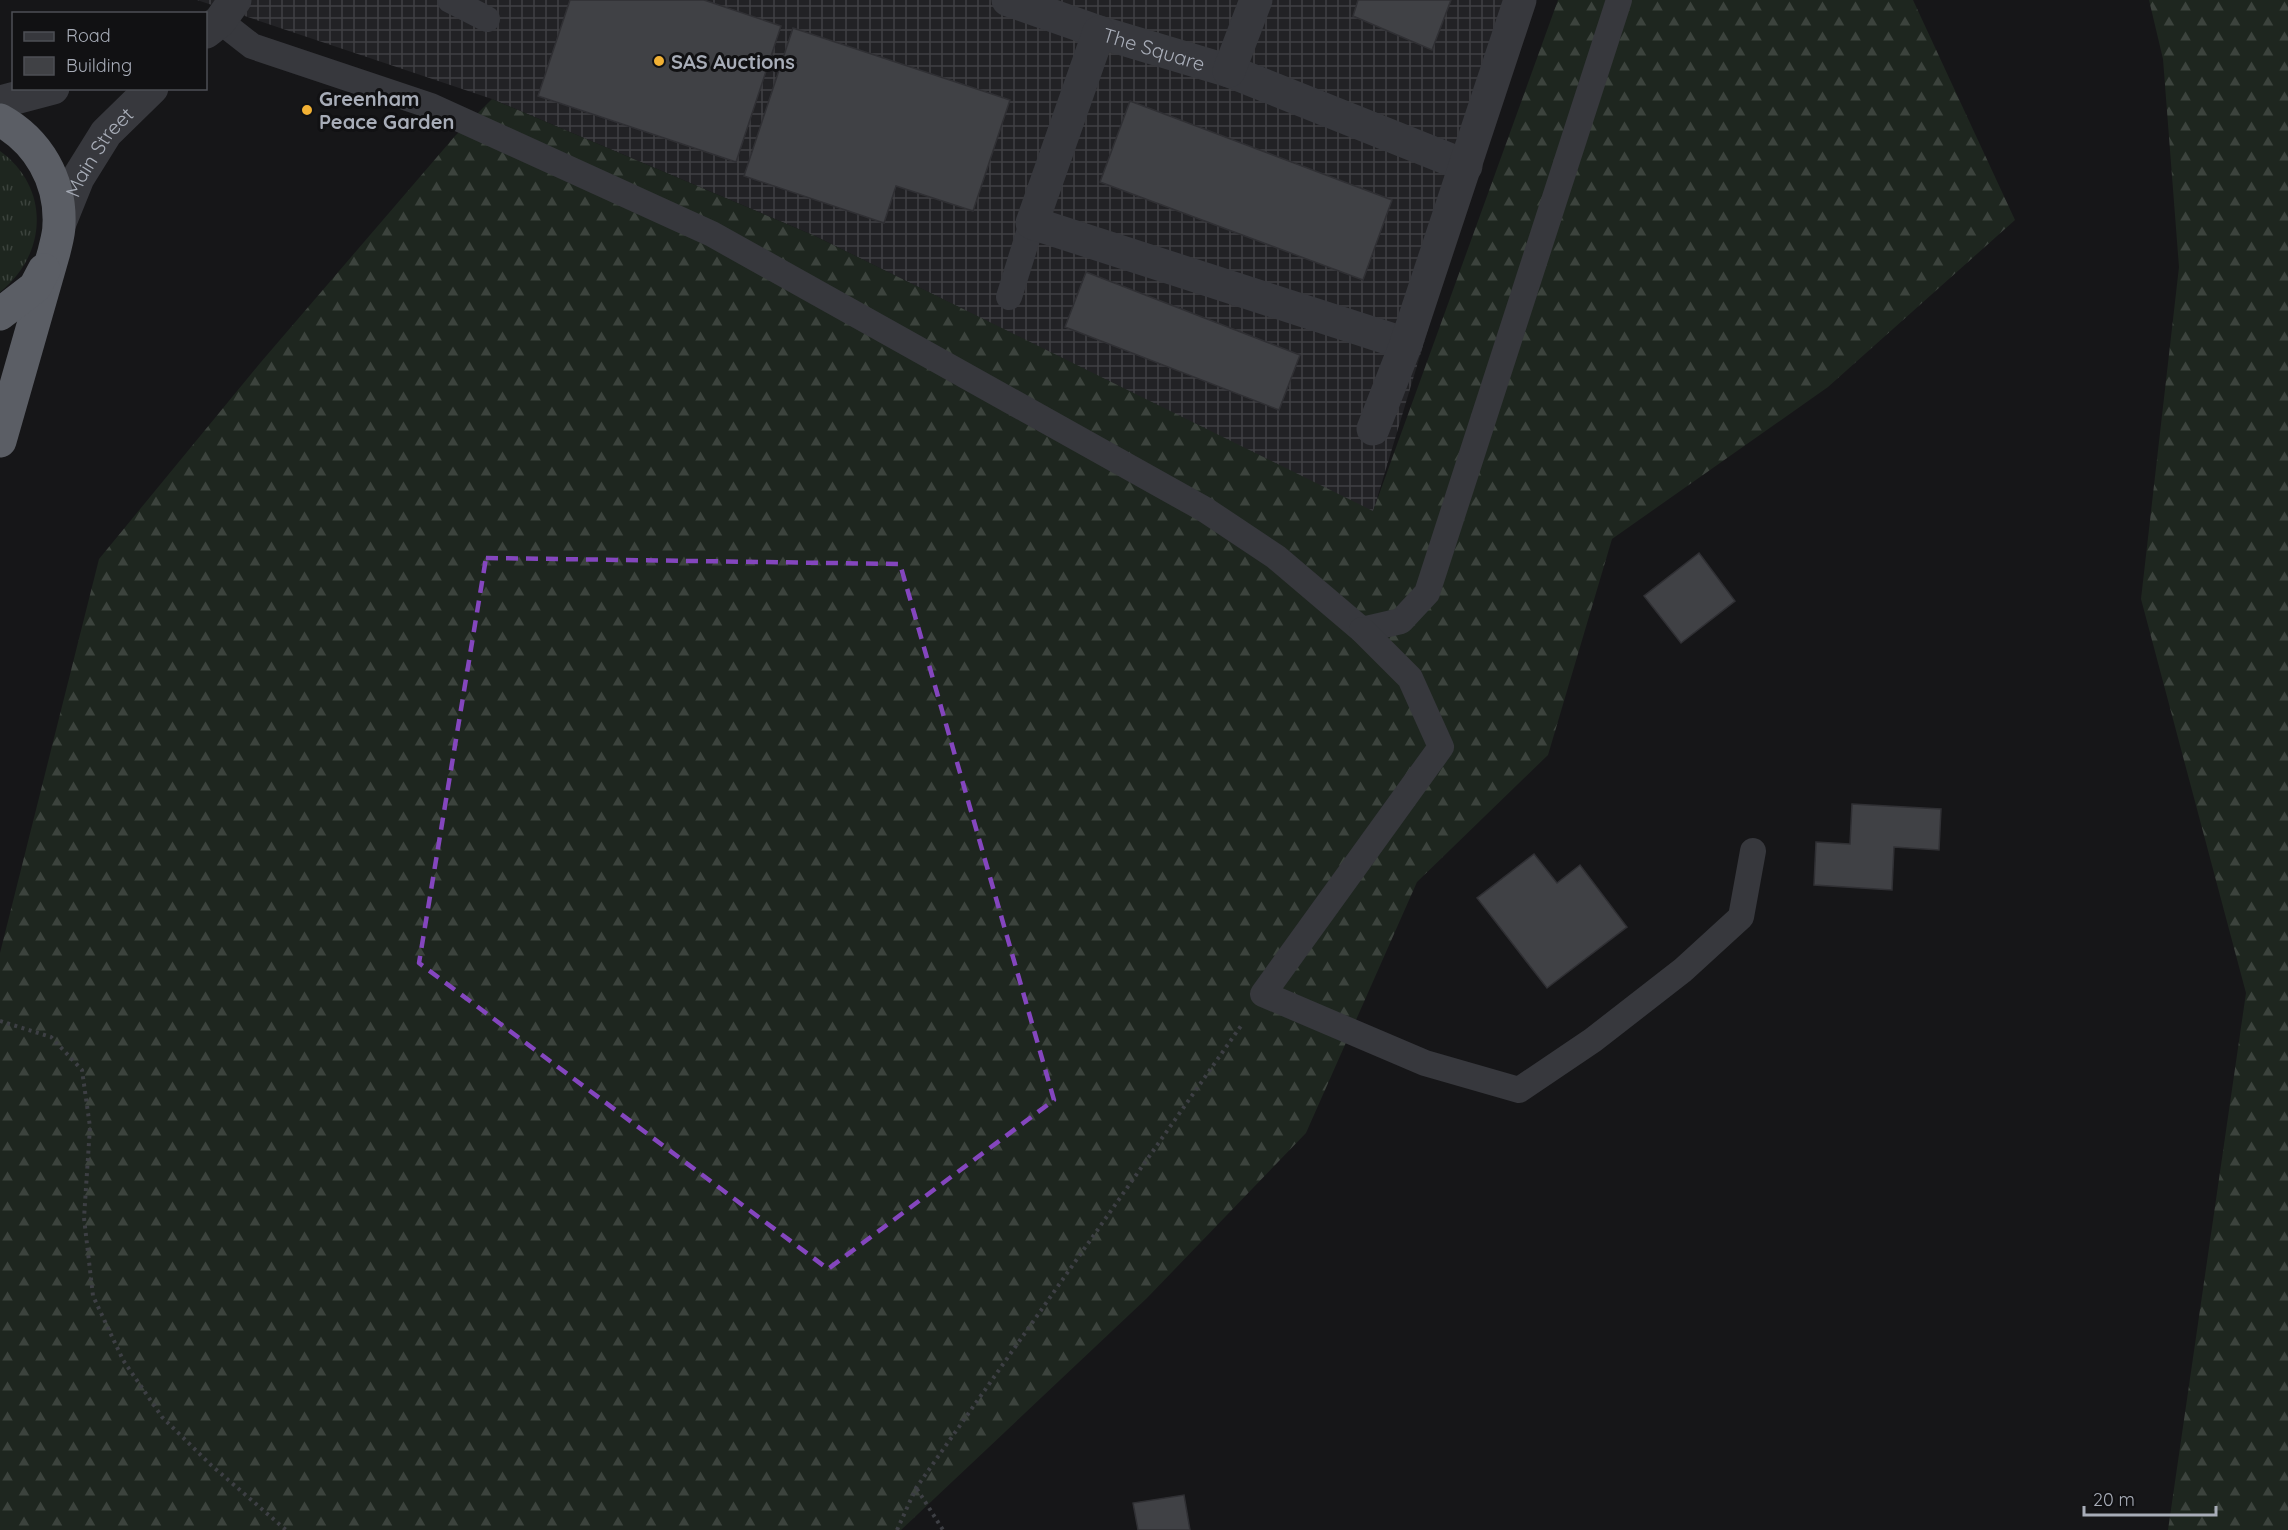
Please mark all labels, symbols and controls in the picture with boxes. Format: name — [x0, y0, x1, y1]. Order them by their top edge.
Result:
legend — [12, 12, 207, 90]
street label: The Square — [1100, 21, 1208, 76]
text: Road — [66, 24, 111, 47]
place label: SAS Auctions — [671, 49, 795, 74]
text: Building — [66, 54, 132, 77]
marker: SAS Auctions — [652, 54, 666, 68]
place label: Greenham Peace Garden — [319, 86, 454, 134]
street label: Main Street — [59, 101, 138, 200]
marker: Greenham Peace Garden — [300, 103, 314, 117]
scale bar — [2084, 1479, 2216, 1517]
text: 20 m — [2093, 1488, 2135, 1511]

